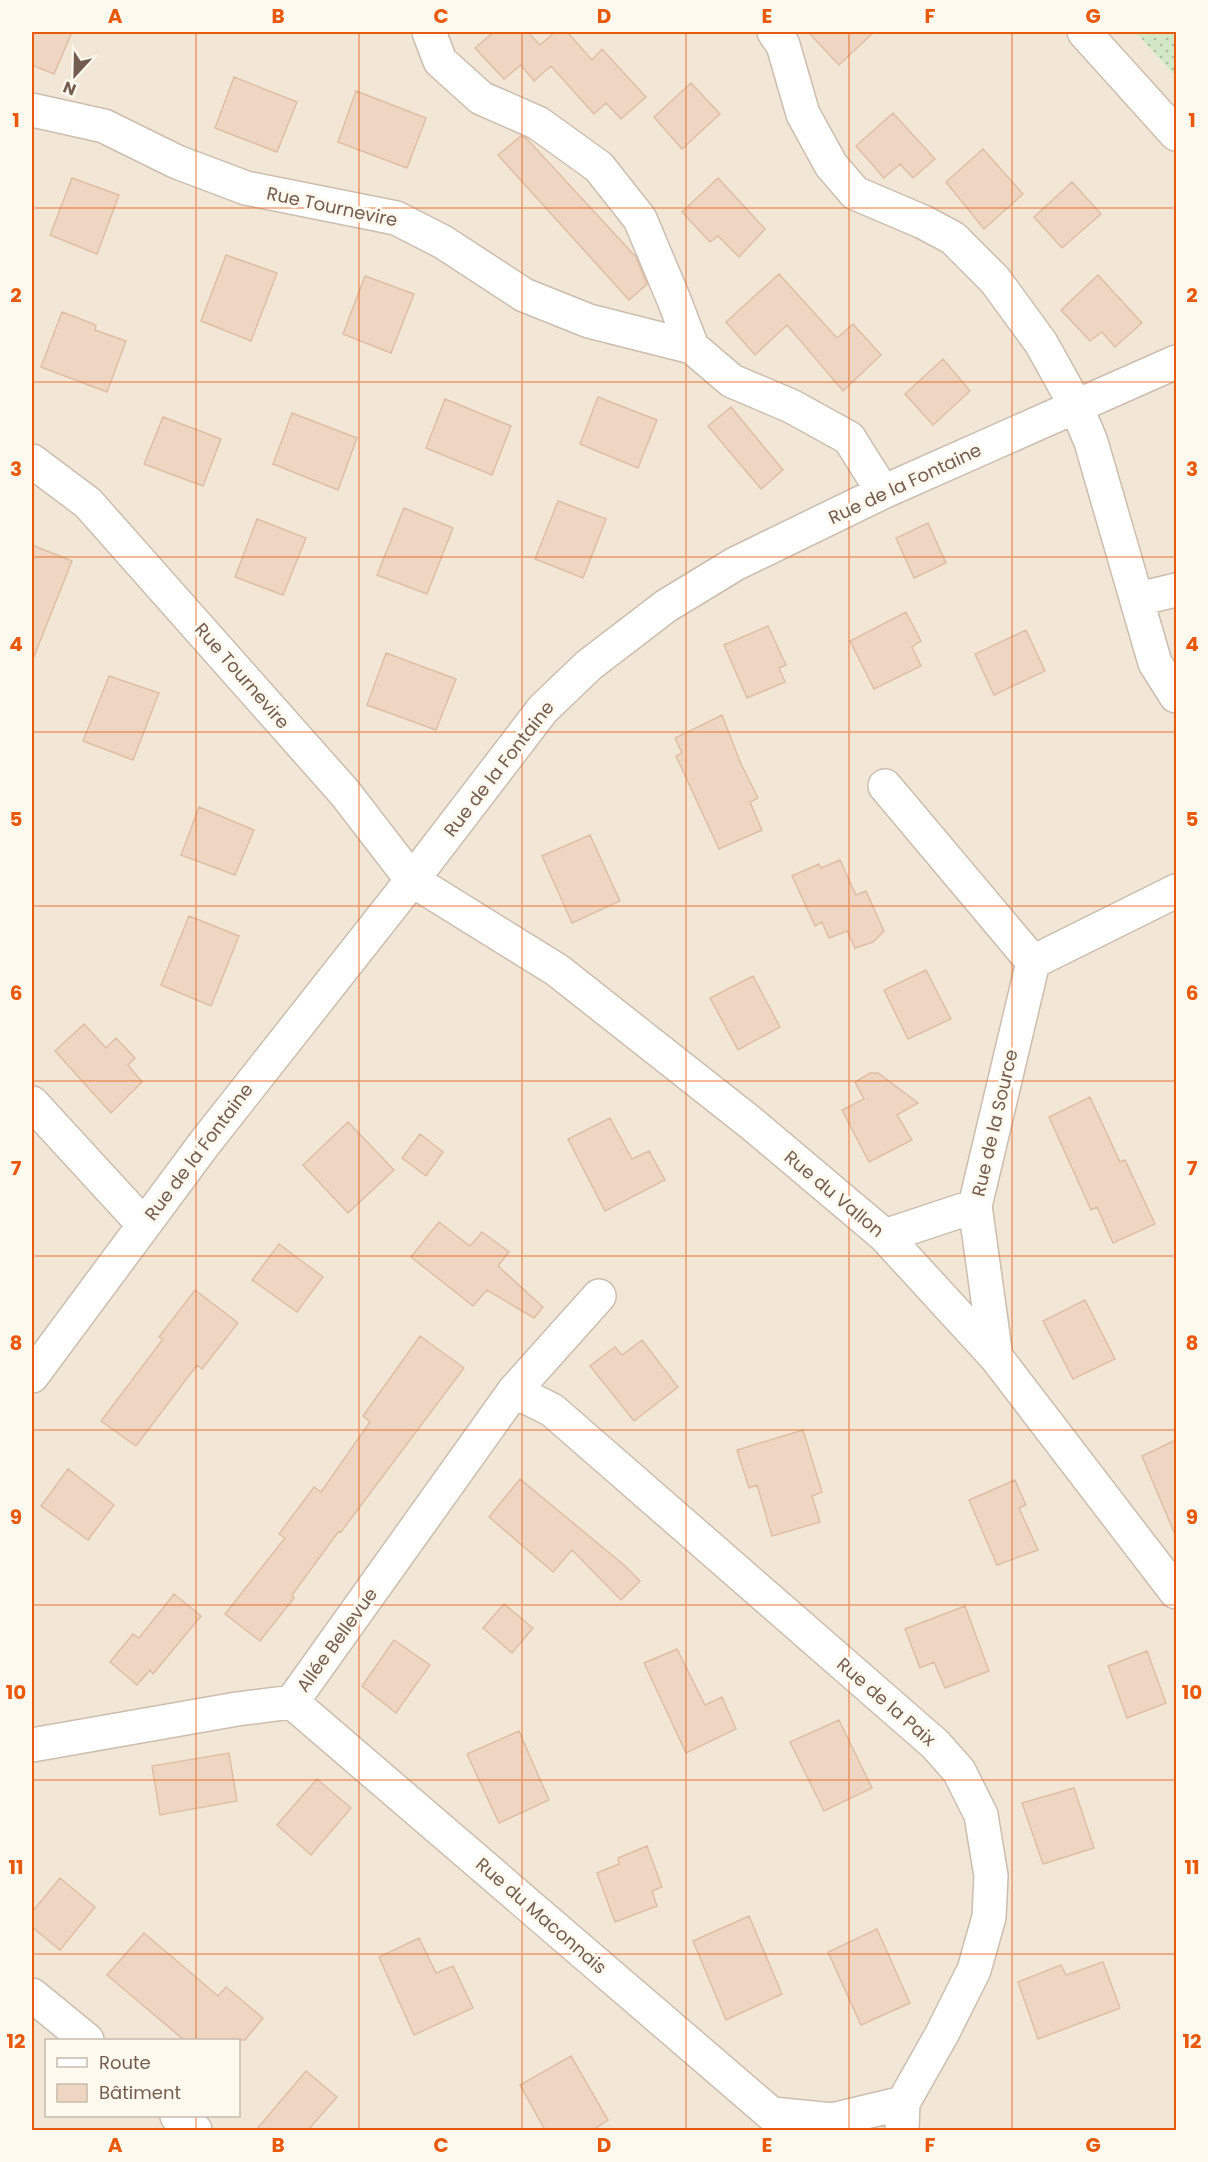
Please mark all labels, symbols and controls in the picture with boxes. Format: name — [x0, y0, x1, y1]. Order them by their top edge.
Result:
text: A — [108, 2, 123, 30]
text: B — [271, 2, 285, 30]
text: C — [433, 2, 449, 30]
text: D — [597, 2, 611, 30]
text: E — [762, 2, 772, 30]
text: F — [925, 2, 936, 30]
text: G — [1085, 2, 1101, 30]
north arrow — [45, 45, 105, 105]
text: N — [60, 76, 79, 101]
text: 1 — [12, 106, 20, 134]
text: 1 — [1188, 106, 1196, 134]
street label: Rue Tournevire — [264, 180, 400, 233]
text: 2 — [10, 281, 22, 309]
text: 2 — [1186, 281, 1198, 309]
street label: Rue de la Fontaine — [824, 437, 985, 530]
text: 3 — [10, 455, 22, 483]
text: 3 — [1186, 455, 1198, 483]
street label: Rue Tournevire — [189, 617, 295, 734]
text: 4 — [9, 630, 23, 658]
text: 4 — [1185, 630, 1199, 658]
street label: Rue de la Fontaine — [438, 696, 560, 842]
text: 5 — [10, 805, 23, 833]
text: 5 — [1186, 805, 1199, 833]
text: 6 — [10, 979, 22, 1007]
text: 6 — [1186, 979, 1198, 1007]
street label: Rue de la Source — [965, 1047, 1024, 1199]
street label: Rue de la Fontaine — [139, 1078, 259, 1225]
street label: Rue du Vallon — [779, 1144, 890, 1243]
text: 7 — [11, 1154, 22, 1182]
text: 7 — [1187, 1154, 1198, 1182]
text: 8 — [10, 1329, 22, 1357]
text: 8 — [1186, 1329, 1198, 1357]
text: 9 — [10, 1503, 22, 1531]
text: 9 — [1186, 1503, 1198, 1531]
street label: Allée Bellevue — [290, 1583, 383, 1697]
street label: Rue de la Paix — [831, 1652, 941, 1752]
text: 10 — [6, 1678, 26, 1706]
text: 10 — [1182, 1678, 1202, 1706]
street label: Rue du Maconnais — [470, 1852, 612, 1980]
text: 11 — [8, 1853, 24, 1881]
text: 11 — [1184, 1853, 1200, 1881]
text: 12 — [7, 2027, 25, 2055]
text: 12 — [1183, 2027, 1201, 2055]
legend — [45, 2039, 240, 2117]
text: Route — [99, 2050, 151, 2075]
text: Bâtiment — [99, 2080, 181, 2105]
text: A — [108, 2131, 123, 2159]
text: B — [271, 2131, 285, 2159]
text: C — [433, 2131, 449, 2159]
text: D — [597, 2131, 611, 2159]
text: E — [762, 2131, 772, 2159]
text: F — [925, 2131, 936, 2159]
text: G — [1085, 2131, 1101, 2159]

